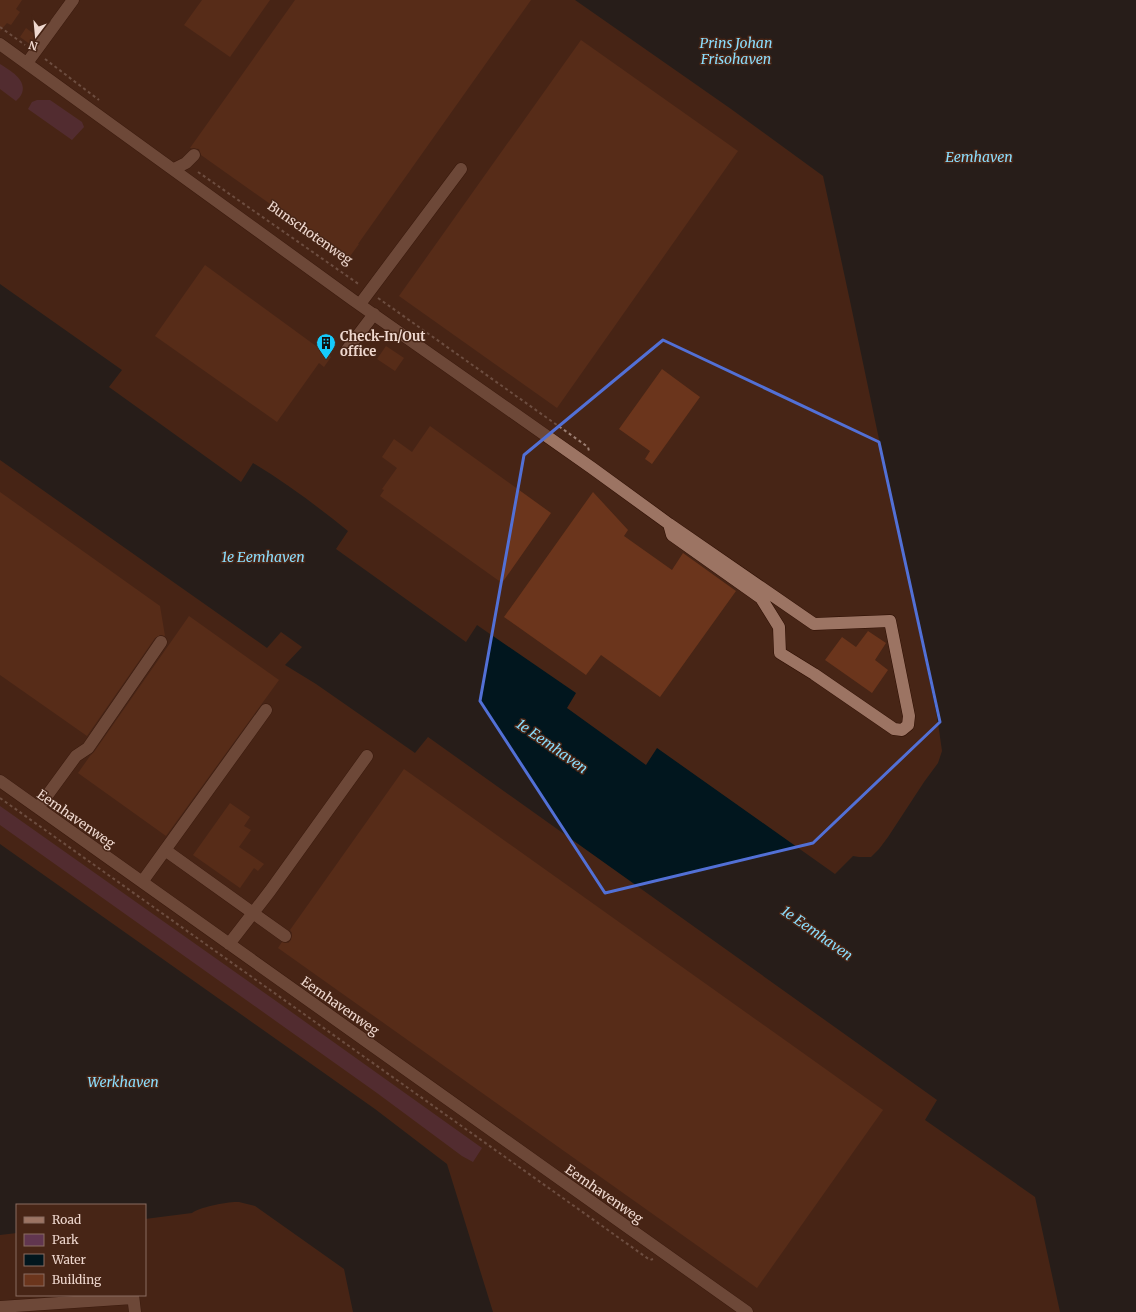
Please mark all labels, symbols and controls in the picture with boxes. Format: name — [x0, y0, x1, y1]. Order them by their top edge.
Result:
north arrow — [16, 16, 56, 56]
water label: Prins Johan Frisohaven — [700, 34, 772, 68]
text: N — [27, 38, 39, 54]
water label: Eemhaven — [945, 148, 1013, 166]
street label: Bunschotenweg — [264, 197, 356, 269]
place label: Check-In/Out office — [340, 328, 426, 360]
building icon: Check-In/Out office — [315, 332, 337, 360]
water label: 1e Eemhaven — [221, 548, 305, 566]
water label: 1e Eemhaven — [513, 715, 591, 777]
street label: Eemhavenweg — [34, 786, 118, 852]
water label: 1e Eemhaven — [778, 902, 856, 964]
street label: Eemhavenweg — [298, 973, 382, 1039]
water label: Werkhaven — [87, 1073, 159, 1091]
street label: Eemhavenweg — [562, 1161, 646, 1227]
legend — [16, 1204, 146, 1296]
text: Road — [52, 1212, 81, 1227]
text: Park — [52, 1232, 79, 1247]
text: Water — [51, 1252, 87, 1267]
text: Building — [52, 1272, 102, 1287]

